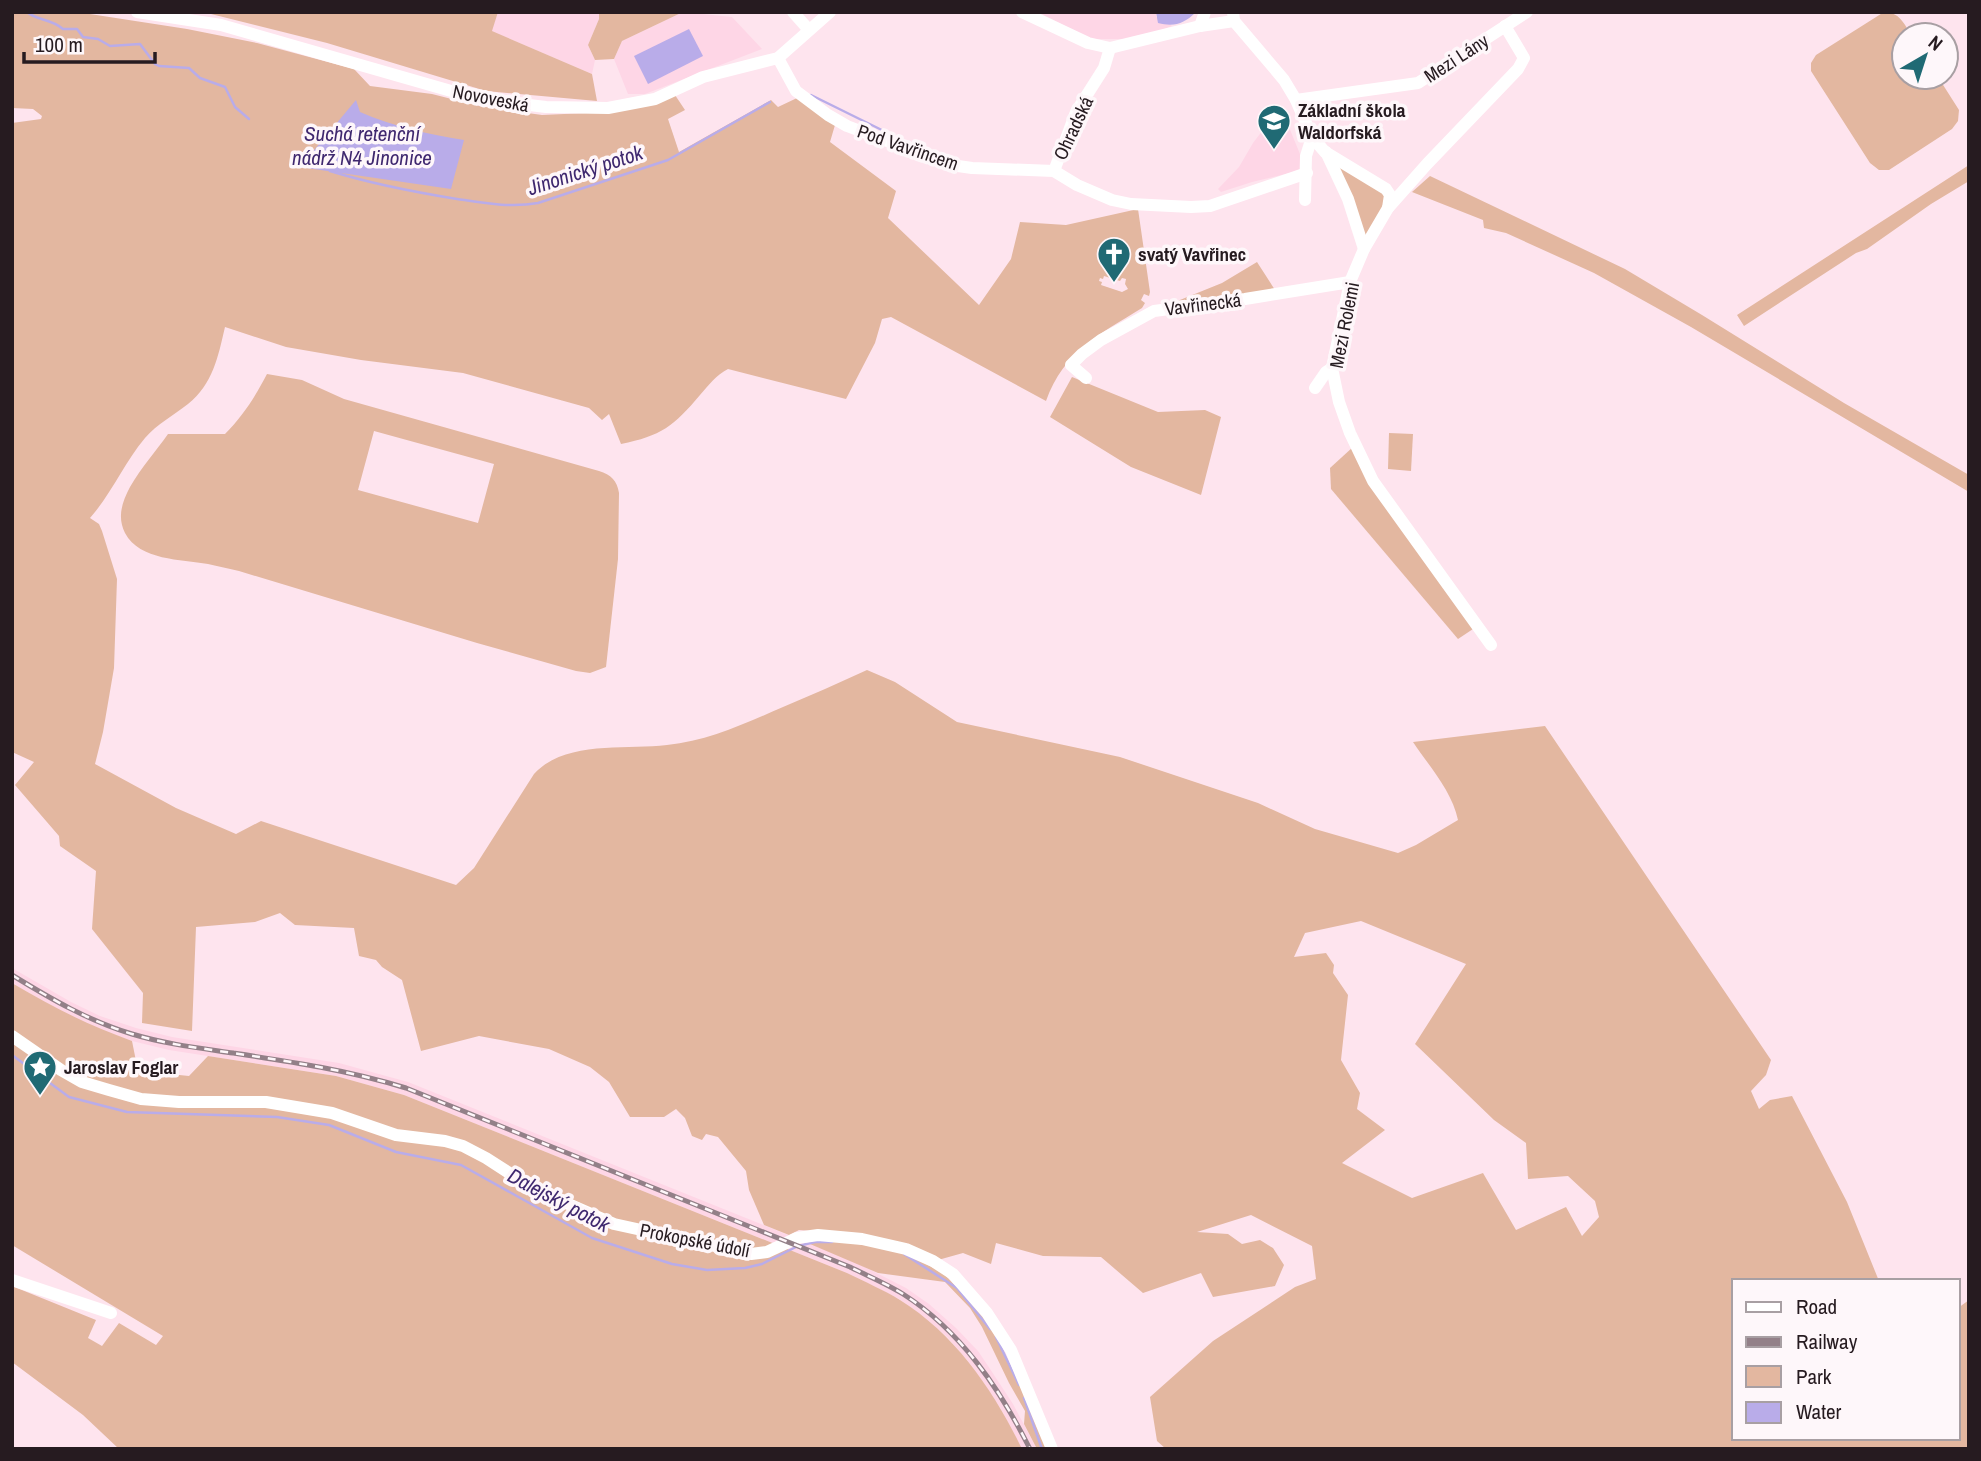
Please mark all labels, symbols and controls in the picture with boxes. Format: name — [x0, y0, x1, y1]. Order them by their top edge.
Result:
scale bar — [24, 21, 156, 65]
north arrow — [1890, 21, 1960, 91]
street label: Mezi Lány — [1419, 27, 1493, 88]
text: N — [1923, 29, 1948, 56]
text: 100 m — [35, 30, 83, 59]
street label: Novoveská — [451, 78, 532, 118]
street label: Ohradská — [1047, 92, 1099, 164]
place label: Základní škola Waldorfská — [1298, 97, 1406, 145]
school or university icon: Základní škola Waldorfská — [1255, 102, 1293, 151]
street label: Pod Vavřincem — [854, 118, 962, 176]
water label: Suchá retenční nádrž N4 Jinonice — [292, 119, 432, 172]
water label: Jinonický potok — [523, 137, 648, 203]
church icon: svatý Vavřinec — [1095, 235, 1133, 284]
place label: svatý Vavřinec — [1138, 241, 1246, 267]
street label: Mezi Rolemi — [1323, 280, 1365, 370]
street label: Vavřinecká — [1163, 286, 1243, 322]
place icon: Jaroslav Foglar — [21, 1048, 59, 1097]
place label: Jaroslav Foglar — [64, 1054, 178, 1080]
water label: Dalejský potok — [503, 1161, 616, 1240]
street label: Prokopské údolí — [638, 1217, 753, 1264]
legend — [1732, 1279, 1960, 1440]
text: Road — [1796, 1292, 1837, 1321]
text: Railway — [1796, 1327, 1858, 1356]
text: Park — [1796, 1362, 1832, 1391]
text: Water — [1796, 1397, 1842, 1426]

